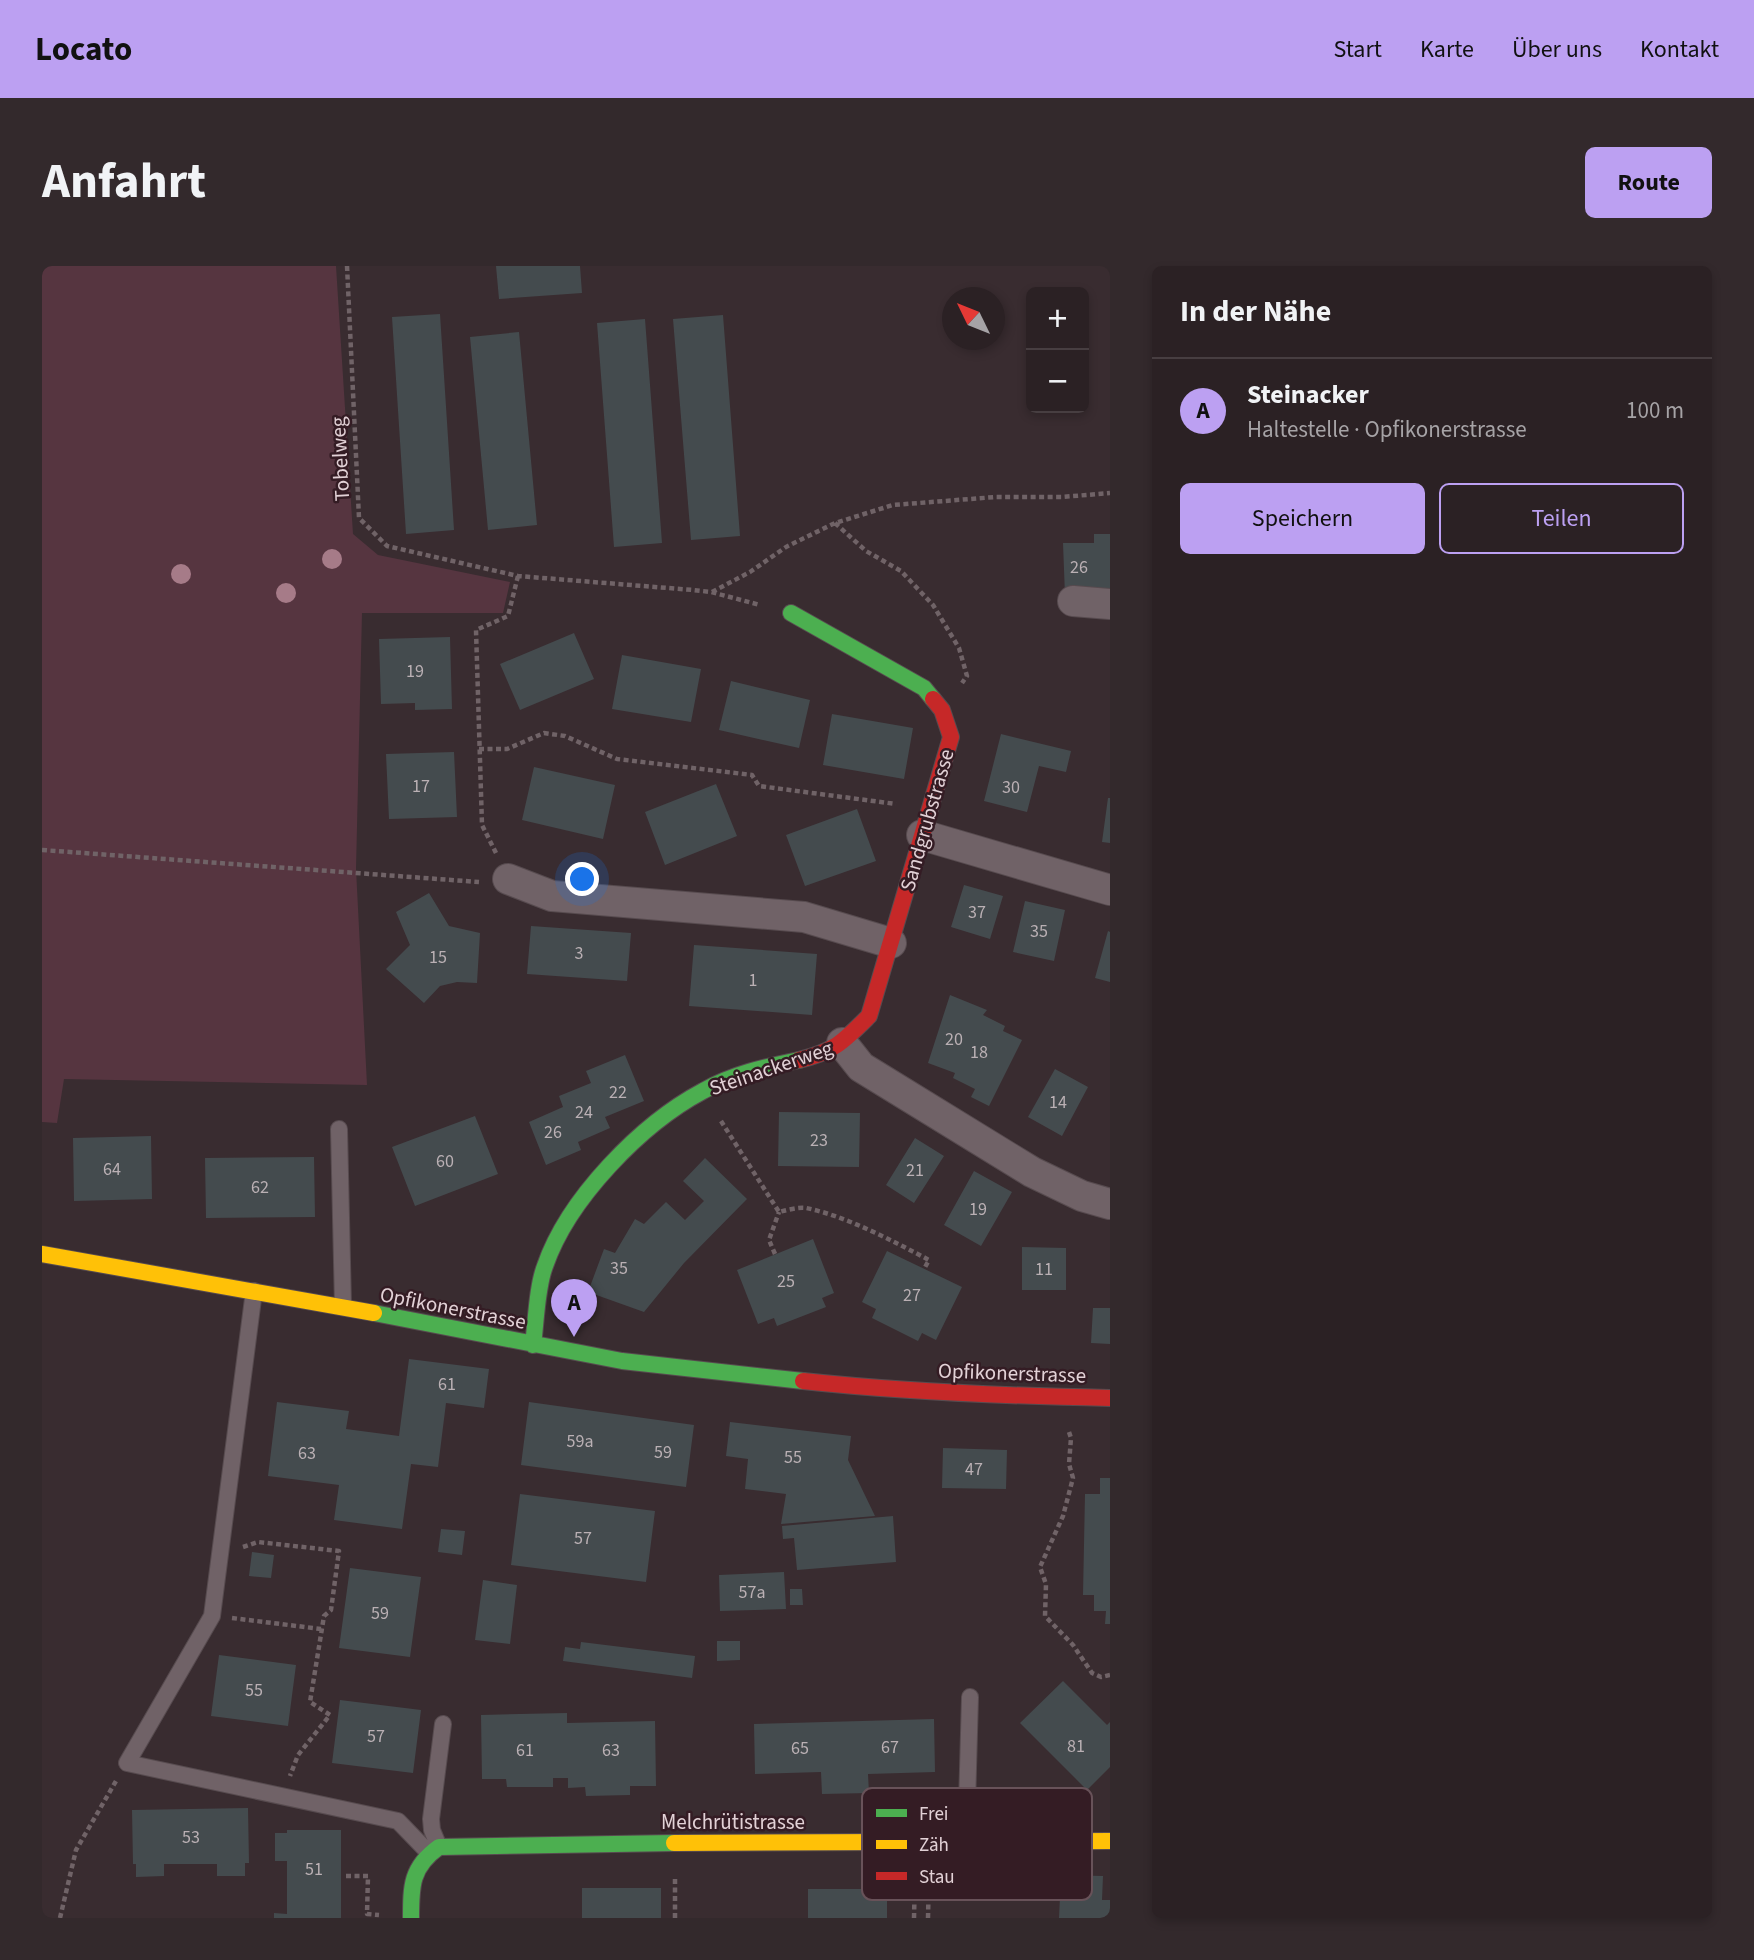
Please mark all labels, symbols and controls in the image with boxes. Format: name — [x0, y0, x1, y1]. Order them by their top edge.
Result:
text: Locato — [35, 26, 132, 73]
text: Start — [1334, 32, 1382, 67]
text: Karte — [1420, 32, 1474, 67]
text: Über uns — [1512, 32, 1602, 67]
text: Kontakt — [1640, 32, 1719, 67]
text: Anfahrt — [42, 147, 206, 217]
button: Route — [1585, 147, 1712, 218]
north arrow — [942, 287, 1005, 350]
map controls — [1026, 287, 1089, 413]
button: + — [1026, 287, 1089, 350]
text: In der Nähe — [1180, 290, 1331, 333]
button: − — [1026, 350, 1089, 413]
text: Steinacker — [1247, 376, 1369, 413]
text: A — [1196, 394, 1210, 427]
text: 100 m — [1626, 394, 1684, 427]
text: Haltestelle · Opfikonerstrasse — [1247, 413, 1527, 446]
street label: Tobelweg — [323, 416, 357, 502]
button: Speichern — [1180, 483, 1425, 554]
button: Teilen — [1439, 483, 1684, 554]
house number: 26 — [1070, 555, 1088, 580]
house number: 19 — [406, 659, 424, 684]
street label: Sandgrubstrasse — [892, 745, 962, 895]
house number: 17 — [412, 774, 430, 799]
house number: 30 — [1002, 775, 1020, 800]
your location — [565, 862, 599, 896]
house number: 37 — [968, 900, 986, 925]
house number: 35 — [1030, 919, 1048, 944]
house number: 3 — [575, 941, 584, 966]
house number: 15 — [429, 945, 447, 970]
house number: 1 — [749, 968, 757, 993]
house number: 20 — [945, 1027, 963, 1052]
street label: Steinackerweg — [705, 1033, 837, 1103]
house number: 18 — [970, 1040, 988, 1065]
house number: 22 — [609, 1080, 627, 1105]
house number: 14 — [1049, 1090, 1067, 1115]
house number: 24 — [575, 1100, 593, 1125]
house number: 26 — [544, 1120, 562, 1145]
house number: 23 — [810, 1128, 828, 1153]
house number: 60 — [436, 1149, 454, 1174]
house number: 64 — [103, 1157, 121, 1182]
house number: 21 — [906, 1158, 924, 1183]
house number: 62 — [251, 1175, 269, 1200]
house number: 19 — [969, 1197, 987, 1222]
house number: 35 — [610, 1256, 628, 1281]
house number: 11 — [1035, 1257, 1053, 1282]
house number: 25 — [777, 1269, 795, 1294]
street label: Opfikonerstrasse — [377, 1279, 529, 1337]
pin: A — [551, 1279, 597, 1337]
house number: 27 — [903, 1283, 921, 1308]
street label: Opfikonerstrasse — [937, 1355, 1087, 1391]
house number: 61 — [438, 1372, 456, 1397]
house number: 59a — [567, 1429, 593, 1454]
house number: 59 — [654, 1440, 672, 1465]
house number: 63 — [298, 1441, 316, 1466]
house number: 55 — [784, 1445, 802, 1470]
house number: 47 — [965, 1457, 983, 1482]
house number: 57 — [574, 1526, 592, 1551]
house number: 57a — [739, 1580, 765, 1605]
house number: 59 — [371, 1601, 389, 1626]
house number: 55 — [245, 1678, 263, 1703]
house number: 57 — [367, 1724, 385, 1749]
house number: 81 — [1067, 1734, 1085, 1759]
house number: 67 — [881, 1735, 899, 1760]
house number: 65 — [791, 1736, 809, 1761]
house number: 61 — [516, 1738, 534, 1763]
house number: 63 — [602, 1738, 620, 1763]
legend — [862, 1788, 1092, 1900]
text: Frei — [919, 1801, 949, 1828]
street label: Melchrütistrasse — [661, 1807, 805, 1837]
house number: 53 — [182, 1825, 200, 1850]
text: Zäh — [919, 1832, 949, 1859]
house number: 51 — [305, 1857, 323, 1882]
text: Stau — [919, 1864, 955, 1891]

